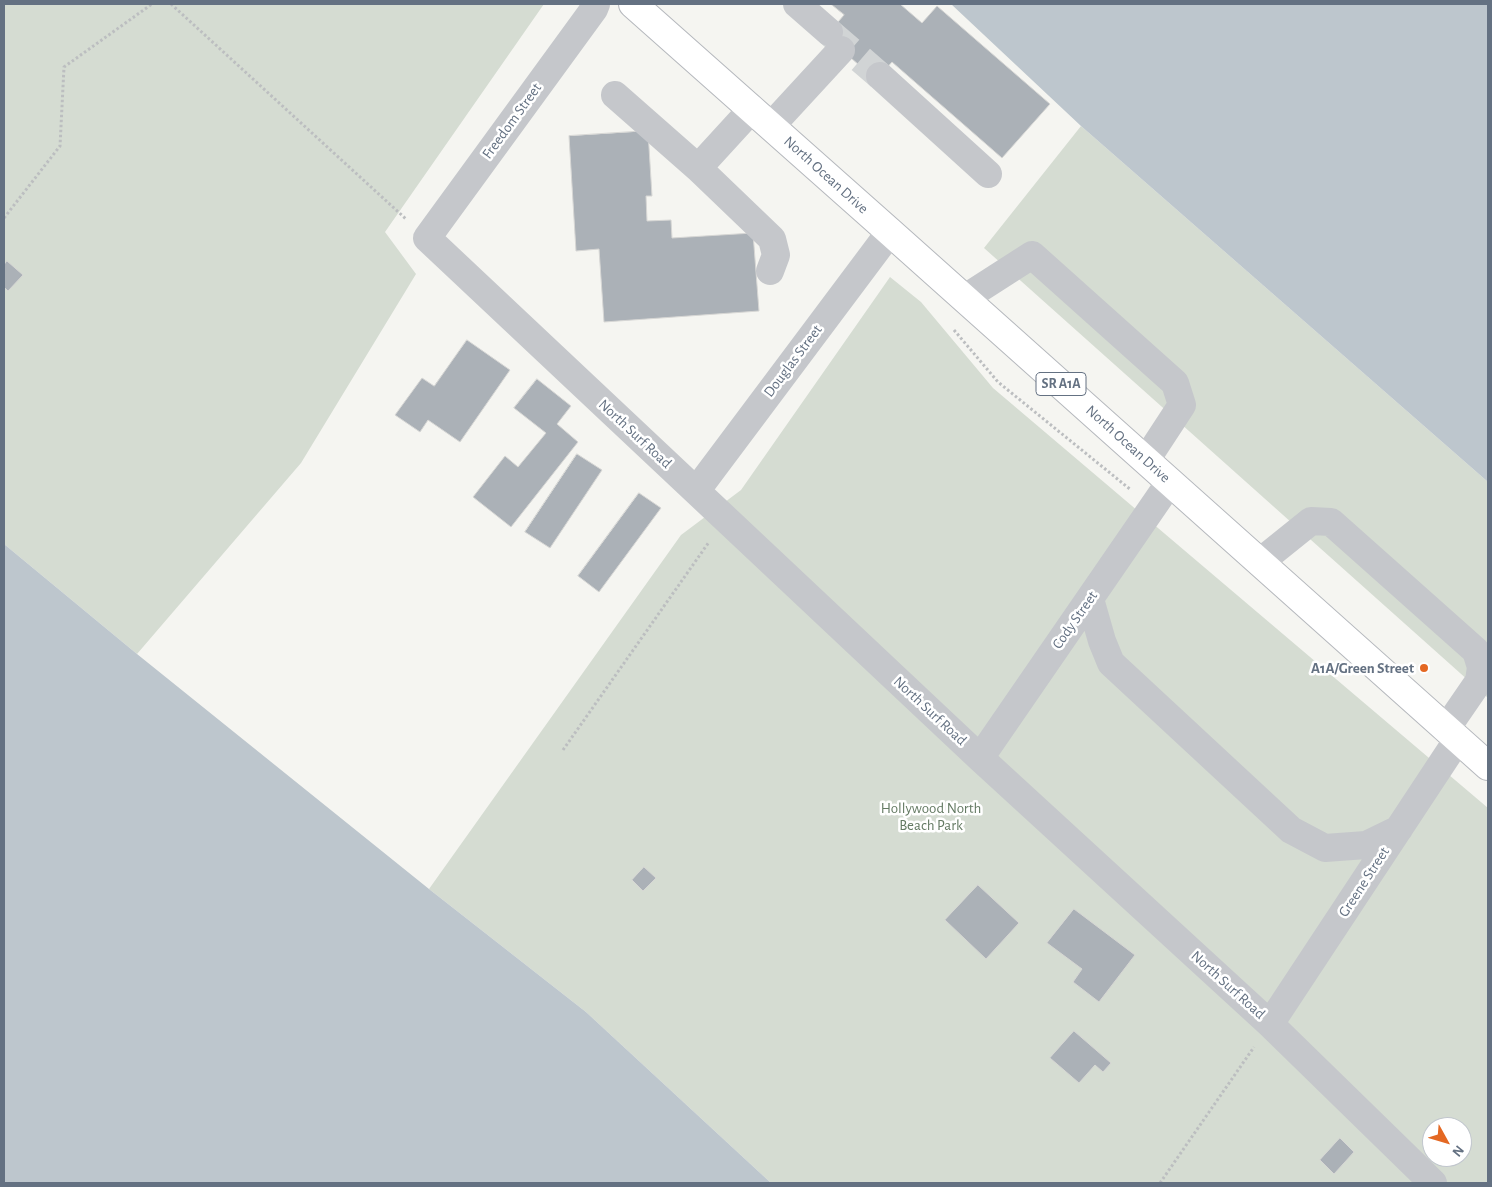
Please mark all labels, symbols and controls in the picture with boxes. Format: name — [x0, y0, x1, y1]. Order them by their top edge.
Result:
street label: Freedom Street — [478, 80, 546, 162]
street label: North Ocean Drive — [780, 132, 872, 218]
street label: Douglas Street — [760, 321, 826, 401]
road number: SR A1A — [1036, 372, 1086, 396]
street label: North Surf Road — [595, 396, 675, 472]
street label: North Ocean Drive — [1082, 401, 1174, 487]
street label: Cody Street — [1048, 587, 1102, 653]
place label: A1A/Green Street — [1311, 659, 1414, 677]
marker: A1A/Green Street — [1418, 662, 1430, 674]
street label: North Surf Road — [890, 673, 970, 749]
park label: Hollywood North Beach Park — [881, 799, 981, 834]
street label: Greene Street — [1335, 844, 1393, 920]
street label: North Surf Road — [1187, 947, 1269, 1023]
north arrow — [1422, 1117, 1472, 1167]
text: N — [1449, 1143, 1466, 1159]

